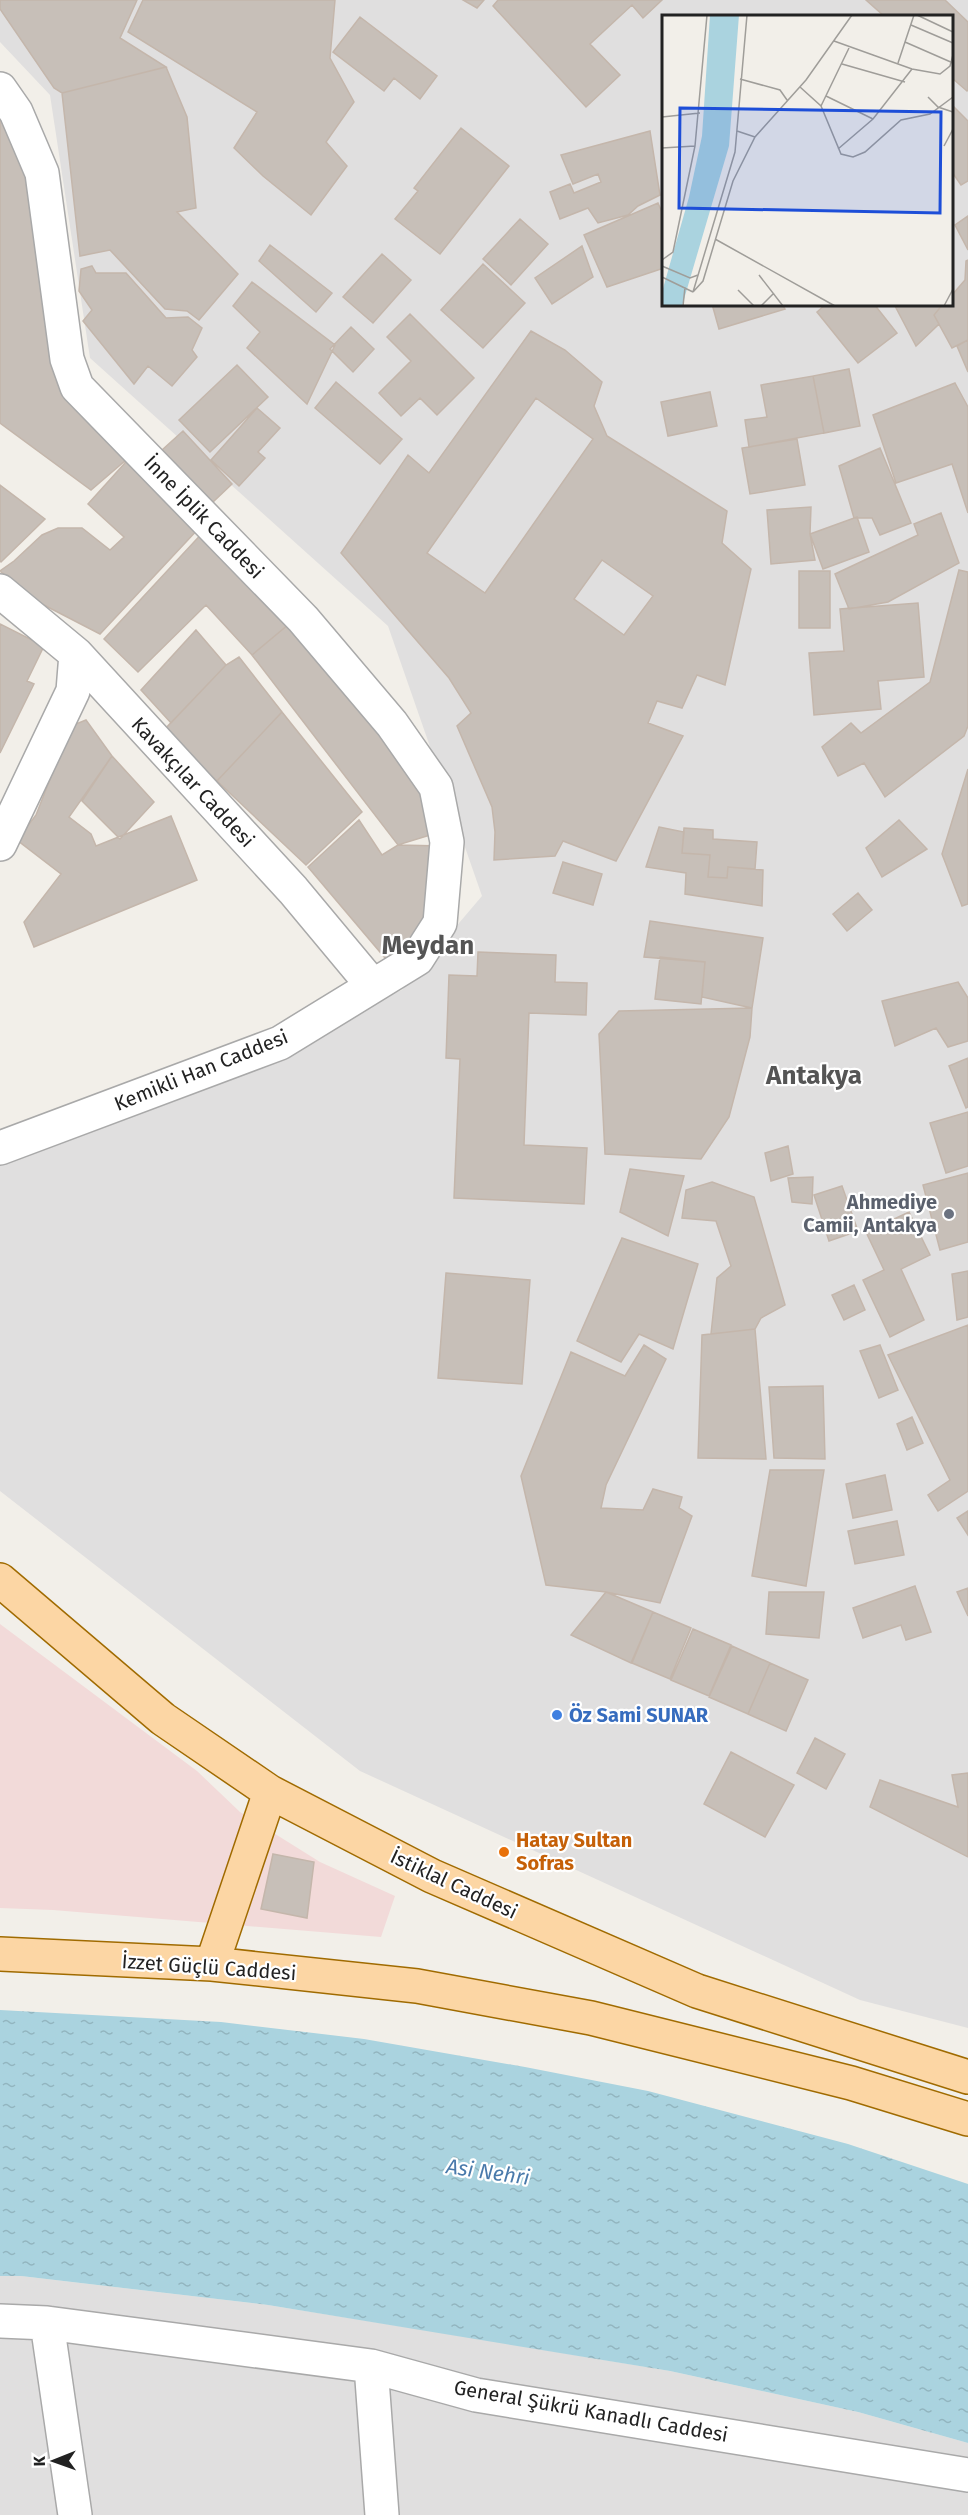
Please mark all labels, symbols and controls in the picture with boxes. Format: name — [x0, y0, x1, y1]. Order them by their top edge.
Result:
inset map — [662, 15, 953, 306]
street label: İnne İplik Caddesi — [139, 450, 269, 584]
street label: Kavakçılar Caddesi — [126, 712, 259, 853]
district label: Meydan — [382, 930, 474, 961]
street label: Kemikli Han Caddesi — [111, 1024, 291, 1116]
district label: Antakya — [765, 1060, 862, 1091]
place label: Ahmediye Camii, Antakya — [803, 1190, 937, 1237]
marker: Ahmediye Camii, Antakya — [942, 1207, 956, 1221]
place label: Öz Sami SUNAR — [569, 1703, 709, 1727]
marker: Öz Sami SUNAR — [550, 1708, 564, 1722]
place label: Hatay Sultan Sofras — [516, 1828, 632, 1875]
street label: İstiklal Caddesi — [387, 1844, 521, 1924]
marker: Hatay Sultan Sofras — [497, 1845, 511, 1859]
street label: İzzet Güçlü Caddesi — [121, 1949, 297, 1986]
water label: Asi Nehri — [444, 2153, 532, 2191]
street label: General Şükrü Kanadlı Caddesi — [452, 2375, 730, 2448]
north arrow — [24, 2431, 84, 2491]
text: K — [30, 2455, 49, 2466]

